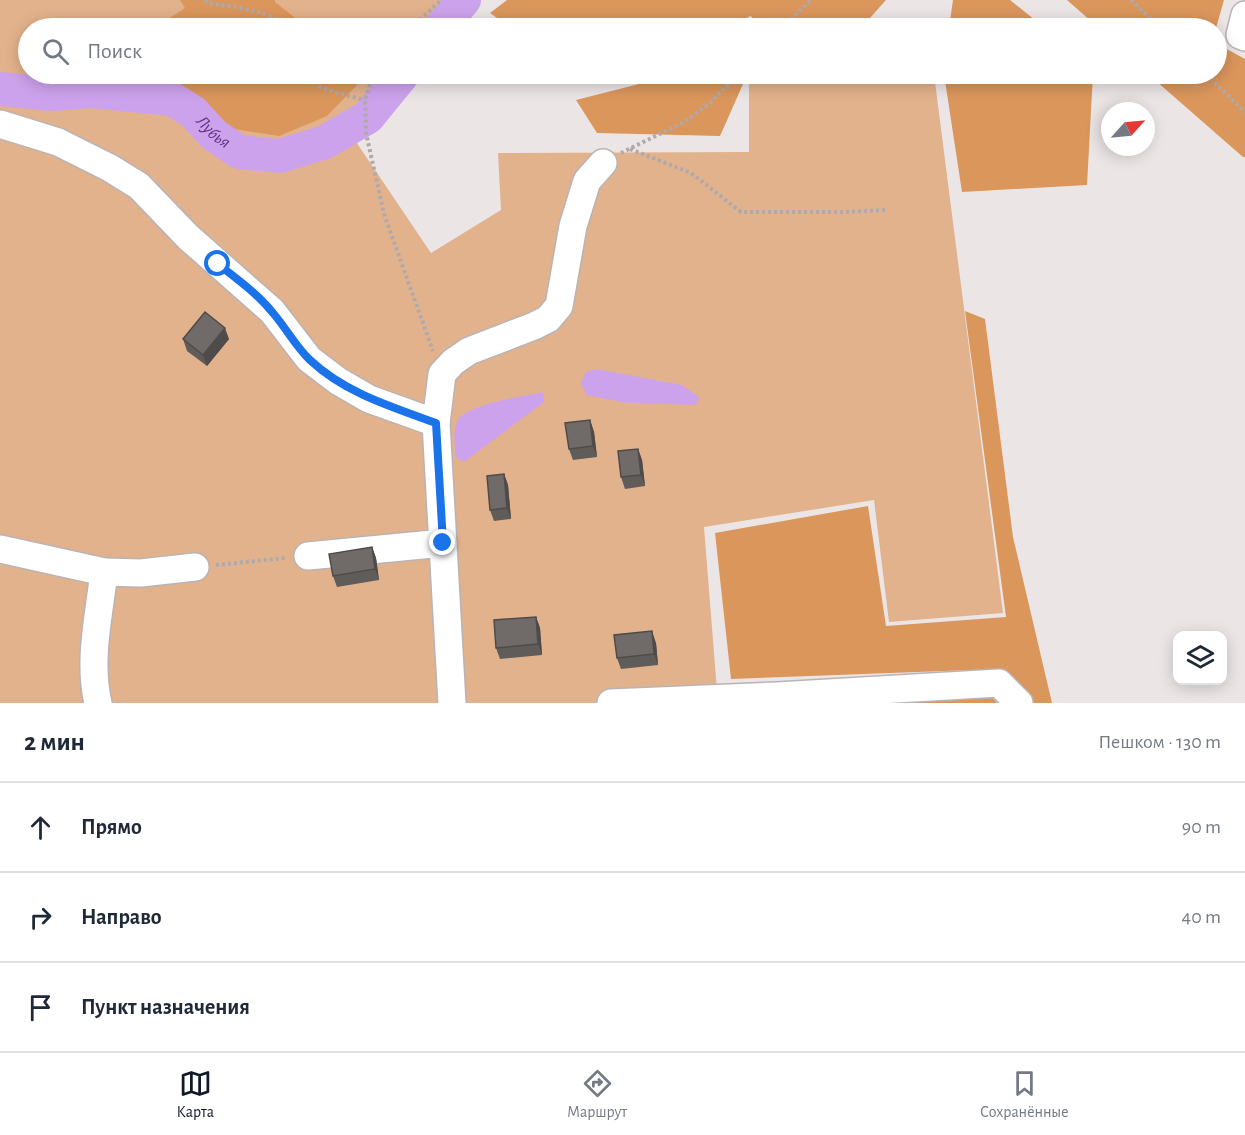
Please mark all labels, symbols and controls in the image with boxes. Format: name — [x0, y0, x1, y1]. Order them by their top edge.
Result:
search box — [18, 18, 1227, 84]
icon: search — [39, 35, 72, 68]
text: Поиск — [87, 40, 142, 62]
north arrow — [1101, 102, 1155, 156]
water label: Лубья — [192, 112, 233, 152]
route start — [204, 250, 230, 276]
route end — [429, 529, 455, 555]
map controls — [1173, 631, 1227, 685]
button: layers — [1173, 631, 1227, 685]
text: 2 мин — [24, 729, 85, 755]
text: Пешком · 130 m — [1098, 732, 1221, 752]
icon: ahead — [24, 811, 57, 844]
text: Прямо — [81, 816, 142, 838]
text: 90 m — [1182, 817, 1221, 837]
icon: right — [24, 901, 57, 934]
text: Направо — [81, 906, 162, 928]
text: 40 m — [1182, 907, 1221, 927]
icon: arrive — [24, 991, 57, 1024]
text: Пункт назначения — [81, 996, 250, 1018]
tab: Карта — [176, 1067, 214, 1122]
tab: Маршрут — [567, 1067, 627, 1122]
tab: Сохранённые — [980, 1067, 1069, 1122]

